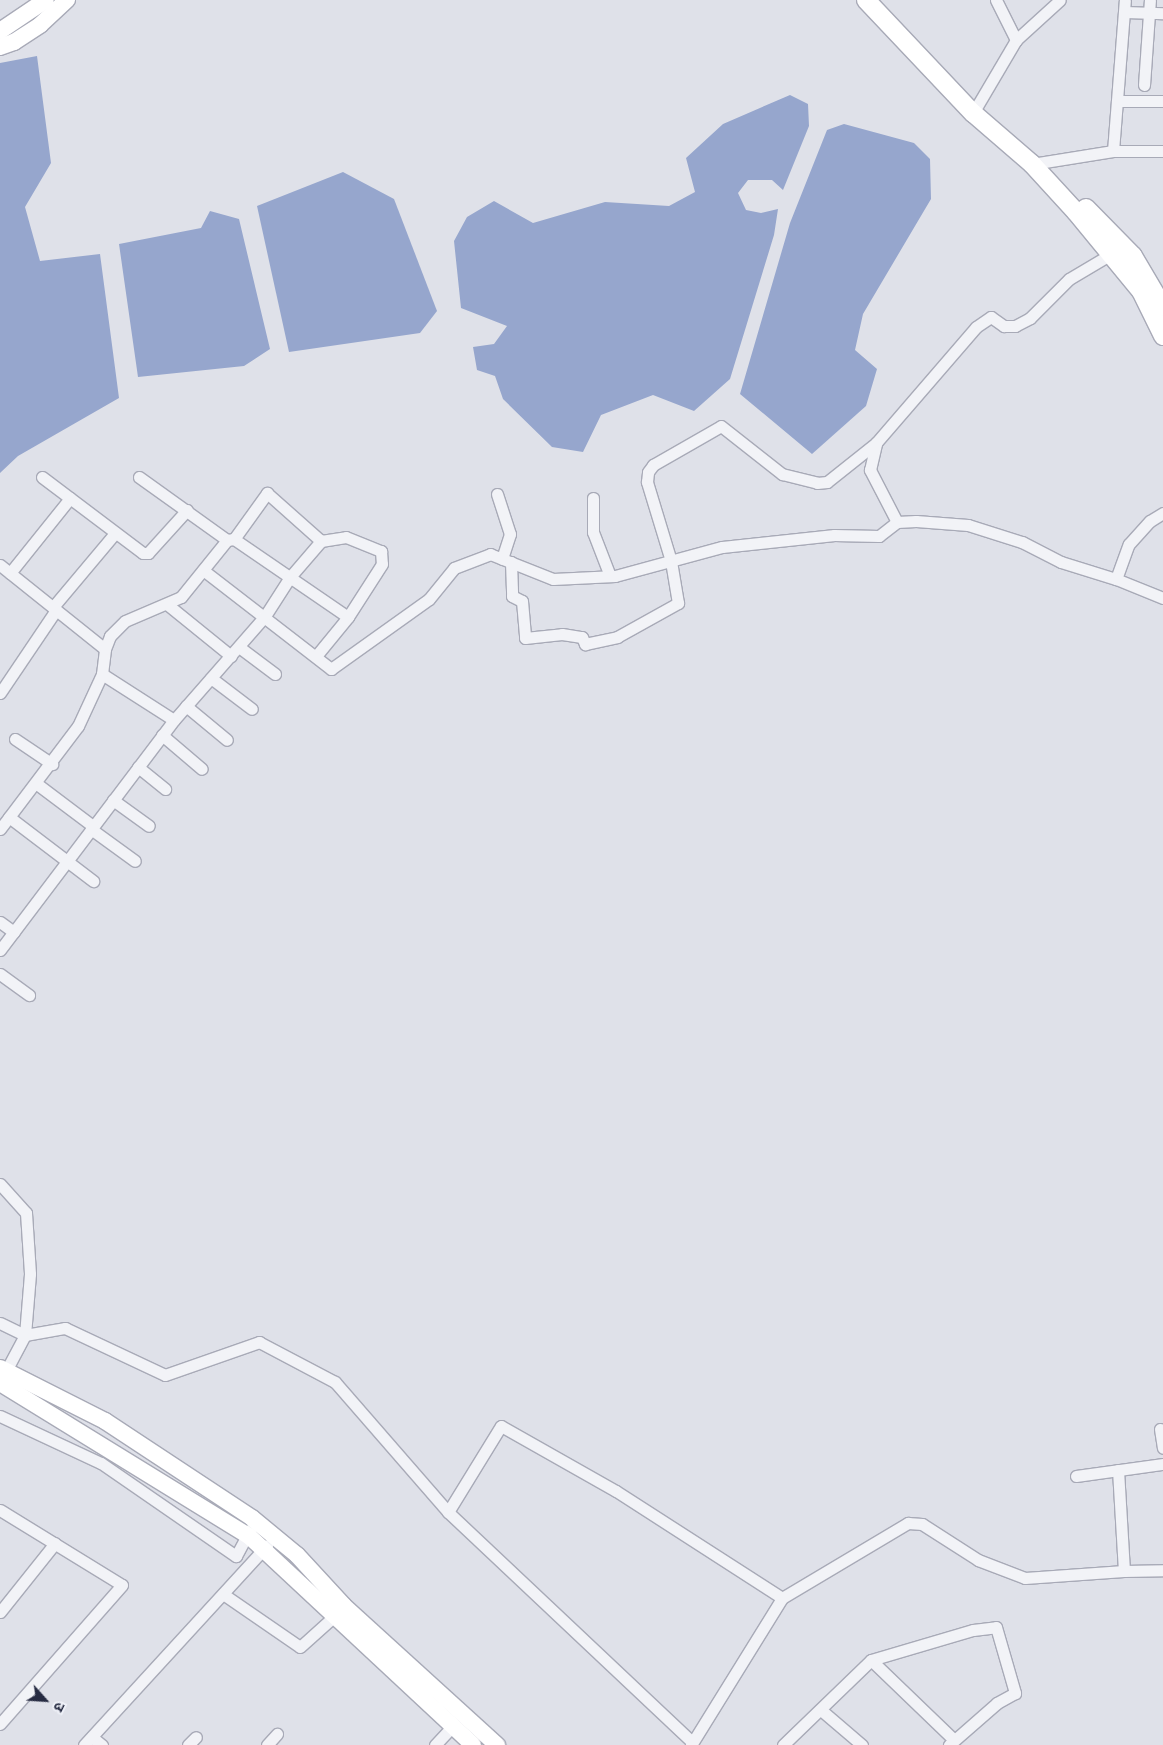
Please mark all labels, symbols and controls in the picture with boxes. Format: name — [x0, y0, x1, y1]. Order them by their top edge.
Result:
north arrow — [20, 1675, 70, 1725]
text: उ — [48, 1698, 69, 1715]

